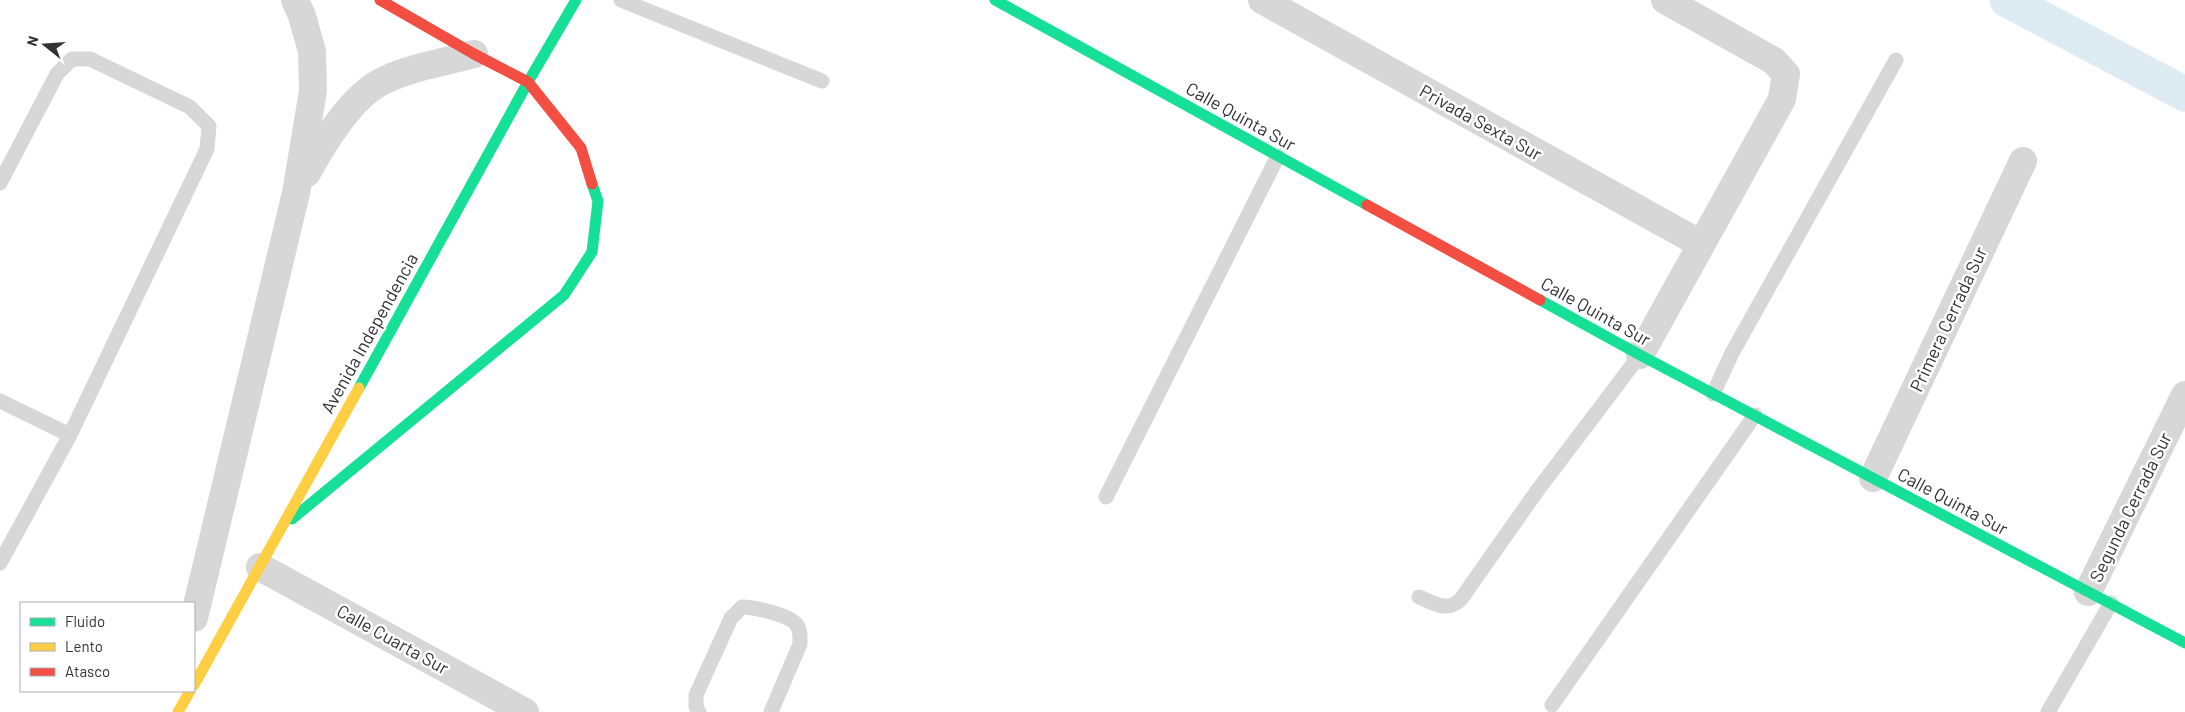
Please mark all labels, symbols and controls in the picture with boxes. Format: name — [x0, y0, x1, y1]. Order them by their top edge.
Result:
north arrow — [20, 20, 70, 70]
text: N — [23, 34, 42, 48]
street label: Calle Quinta Sur — [1182, 77, 1300, 155]
street label: Privada Sexta Sur — [1416, 79, 1546, 165]
street label: Primera Cerrada Sur — [1905, 243, 1991, 395]
street label: Avenida Independencia — [316, 249, 422, 417]
street label: Calle Quinta Sur — [1537, 272, 1655, 350]
street label: Segunda Cerrada Sur — [2084, 428, 2176, 585]
street label: Calle Quinta Sur — [1894, 463, 2012, 540]
street label: Calle Cuarta Sur — [333, 599, 453, 679]
legend — [20, 602, 195, 692]
text: Fluido — [65, 612, 105, 630]
text: Lento — [65, 637, 103, 655]
text: Atasco — [65, 662, 110, 680]

